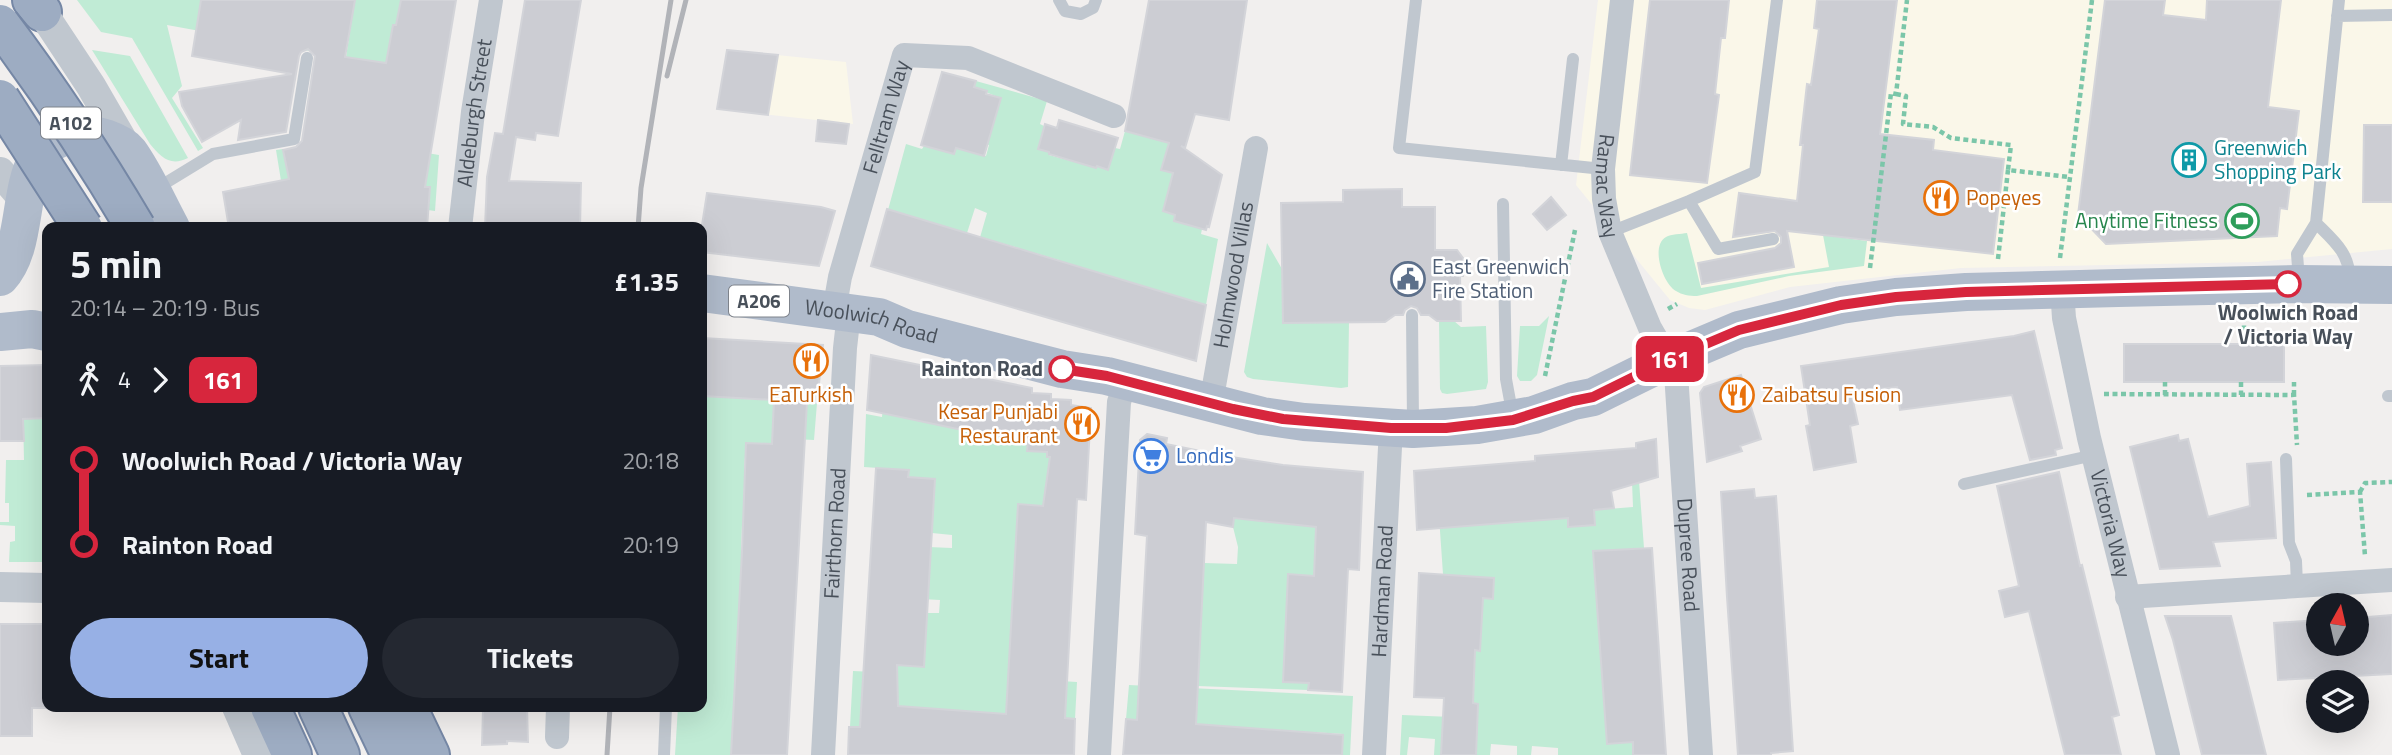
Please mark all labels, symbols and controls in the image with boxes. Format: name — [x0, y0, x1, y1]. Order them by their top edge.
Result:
street label: Aldeburgh Street — [448, 36, 500, 189]
street label: Felltram Way — [854, 56, 917, 178]
road number: A102 — [41, 108, 101, 139]
place label: Greenwich Shopping Park — [2214, 131, 2341, 187]
street label: Ramac Way — [1587, 132, 1628, 243]
building icon: Greenwich Shopping Park — [2170, 141, 2208, 179]
restaurant icon: Popeyes — [1922, 179, 1960, 217]
place label: Popeyes — [1966, 181, 2041, 213]
street label: Holmwood Villas — [1204, 199, 1261, 351]
sports icon: Anytime Fitness — [2223, 202, 2261, 240]
place label: Anytime Fitness — [2075, 204, 2218, 236]
text: 5 min — [70, 235, 162, 293]
place label: East Greenwich Fire Station — [1432, 250, 1569, 306]
public building icon: East Greenwich Fire Station — [1389, 260, 1427, 298]
text: £1.35 — [614, 262, 679, 301]
marker: Woolwich Road / Victoria Way — [2275, 271, 2301, 297]
road number: A206 — [729, 286, 789, 316]
text: 20:14 – 20:19 · Bus — [70, 290, 260, 325]
street label: Woolwich Road — [803, 290, 941, 351]
place label: Woolwich Road / Victoria Way — [2218, 296, 2358, 352]
line badge: 161 — [1630, 336, 1710, 382]
text: 161 — [1650, 341, 1690, 377]
restaurant icon: EaTurkish — [792, 342, 830, 380]
place label: Rainton Road — [921, 352, 1043, 384]
marker: Rainton Road — [1049, 356, 1075, 382]
icon: walk — [70, 361, 108, 399]
icon: forward — [141, 361, 179, 399]
text: 4 — [118, 362, 131, 397]
text: 161 — [203, 362, 243, 398]
restaurant icon: Zaibatsu Fusion — [1718, 376, 1756, 414]
place label: EaTurkish — [769, 378, 853, 410]
place label: Zaibatsu Fusion — [1762, 378, 1901, 410]
place label: Kesar Punjabi Restaurant — [938, 395, 1059, 451]
restaurant icon: Kesar Punjabi Restaurant — [1063, 405, 1101, 443]
supermarket icon: Londis — [1132, 437, 1170, 475]
place label: Londis — [1176, 439, 1234, 471]
text: Woolwich Road / Victoria Way — [122, 441, 462, 480]
text: 20:18 — [622, 443, 679, 478]
street label: Victoria Way — [2082, 466, 2140, 581]
street label: Fairthorn Road — [814, 467, 854, 600]
street label: Dupree Road — [1669, 497, 1709, 613]
street label: Hardman Road — [1362, 524, 1401, 658]
text: Rainton Road — [122, 525, 273, 564]
text: 20:19 — [622, 527, 679, 562]
north arrow — [2306, 593, 2370, 656]
map controls — [2306, 593, 2369, 733]
button: Start — [70, 618, 368, 698]
button: Tickets — [382, 618, 679, 698]
button: layers — [2306, 670, 2369, 733]

